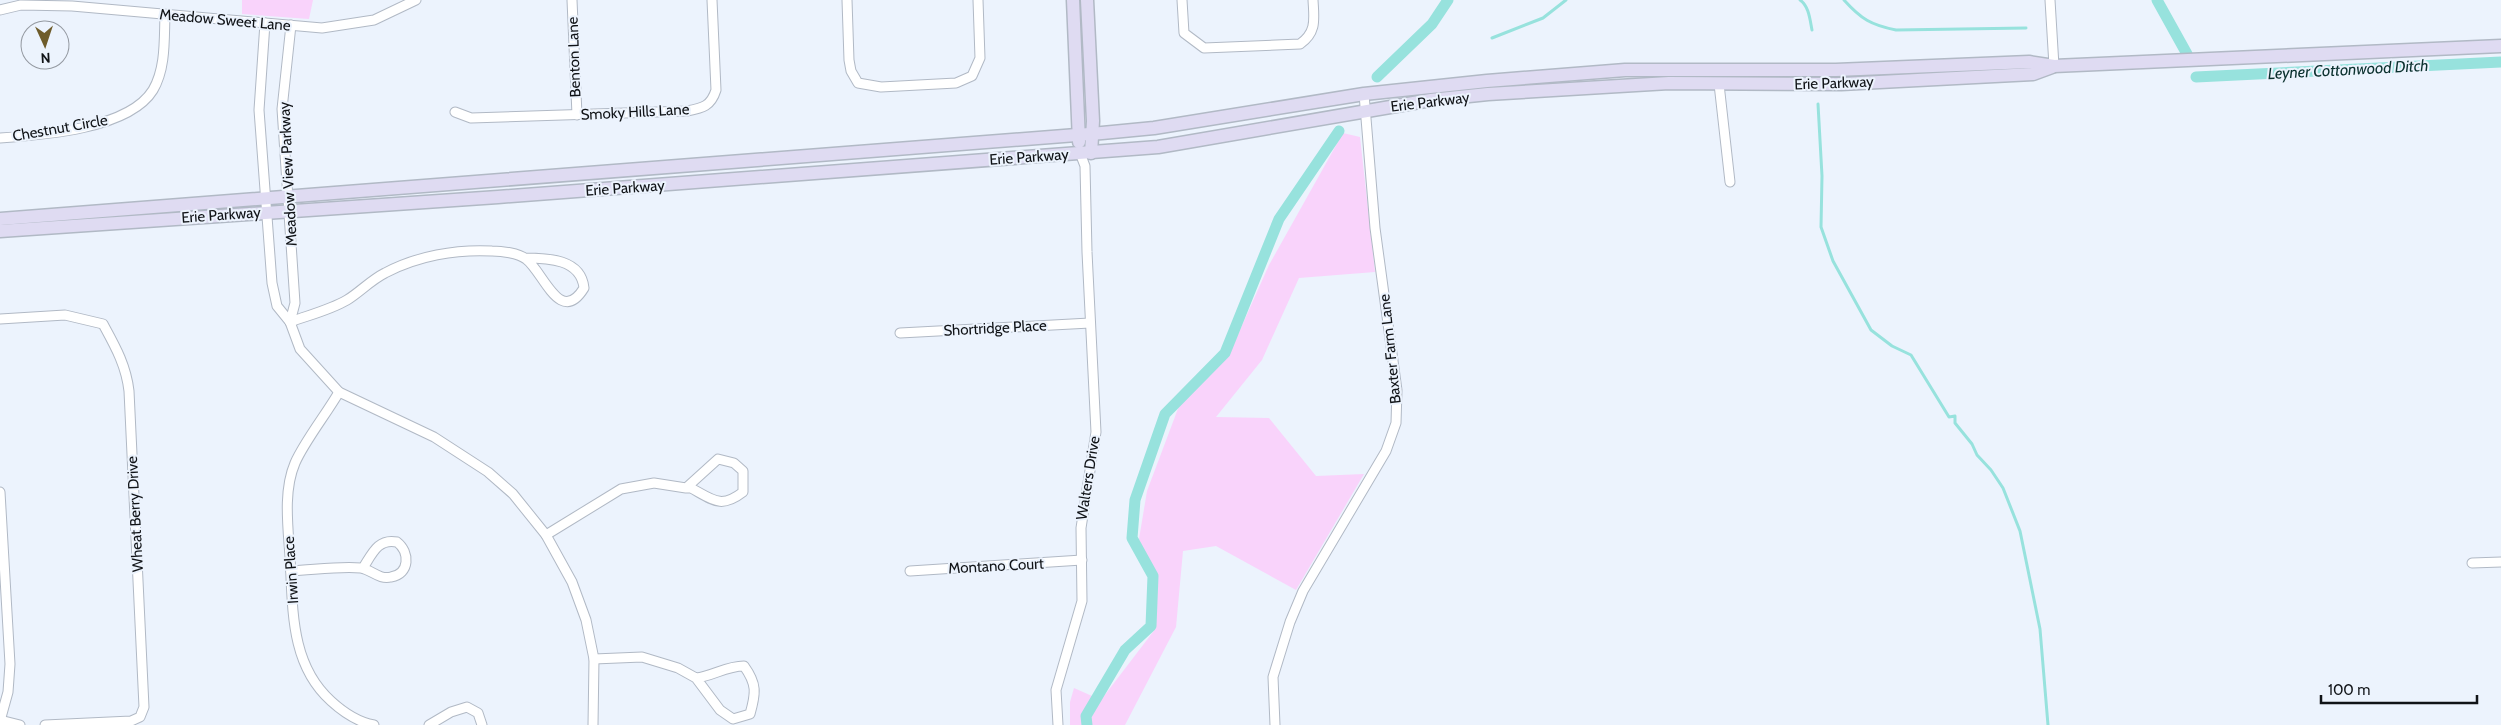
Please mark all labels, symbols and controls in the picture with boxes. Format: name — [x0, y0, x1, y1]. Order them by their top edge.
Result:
street label: Meadow Sweet Lane — [159, 5, 292, 35]
street label: Benton Lane — [564, 16, 584, 98]
north arrow — [20, 20, 70, 70]
text: N — [40, 49, 51, 67]
water label: Leyner Cottonwood Ditch — [2267, 56, 2429, 83]
street label: Erie Parkway — [1794, 73, 1874, 93]
street label: Erie Parkway — [1389, 88, 1471, 116]
street label: Smoky Hills Lane — [580, 100, 690, 124]
street label: Meadow View Parkway — [275, 101, 301, 247]
street label: Chestnut Circle — [11, 111, 109, 145]
street label: Erie Parkway — [989, 145, 1070, 169]
street label: Erie Parkway — [585, 176, 666, 200]
street label: Erie Parkway — [181, 203, 262, 227]
street label: Baxter Farm Lane — [1375, 293, 1405, 405]
street label: Shortridge Place — [943, 316, 1047, 340]
street label: Walters Drive — [1072, 434, 1104, 521]
street label: Wheat Berry Drive — [123, 455, 147, 572]
street label: Irwin Place — [280, 535, 302, 604]
street label: Montano Court — [948, 555, 1044, 577]
scale bar — [2321, 672, 2477, 704]
text: 100 m — [2328, 681, 2370, 699]

